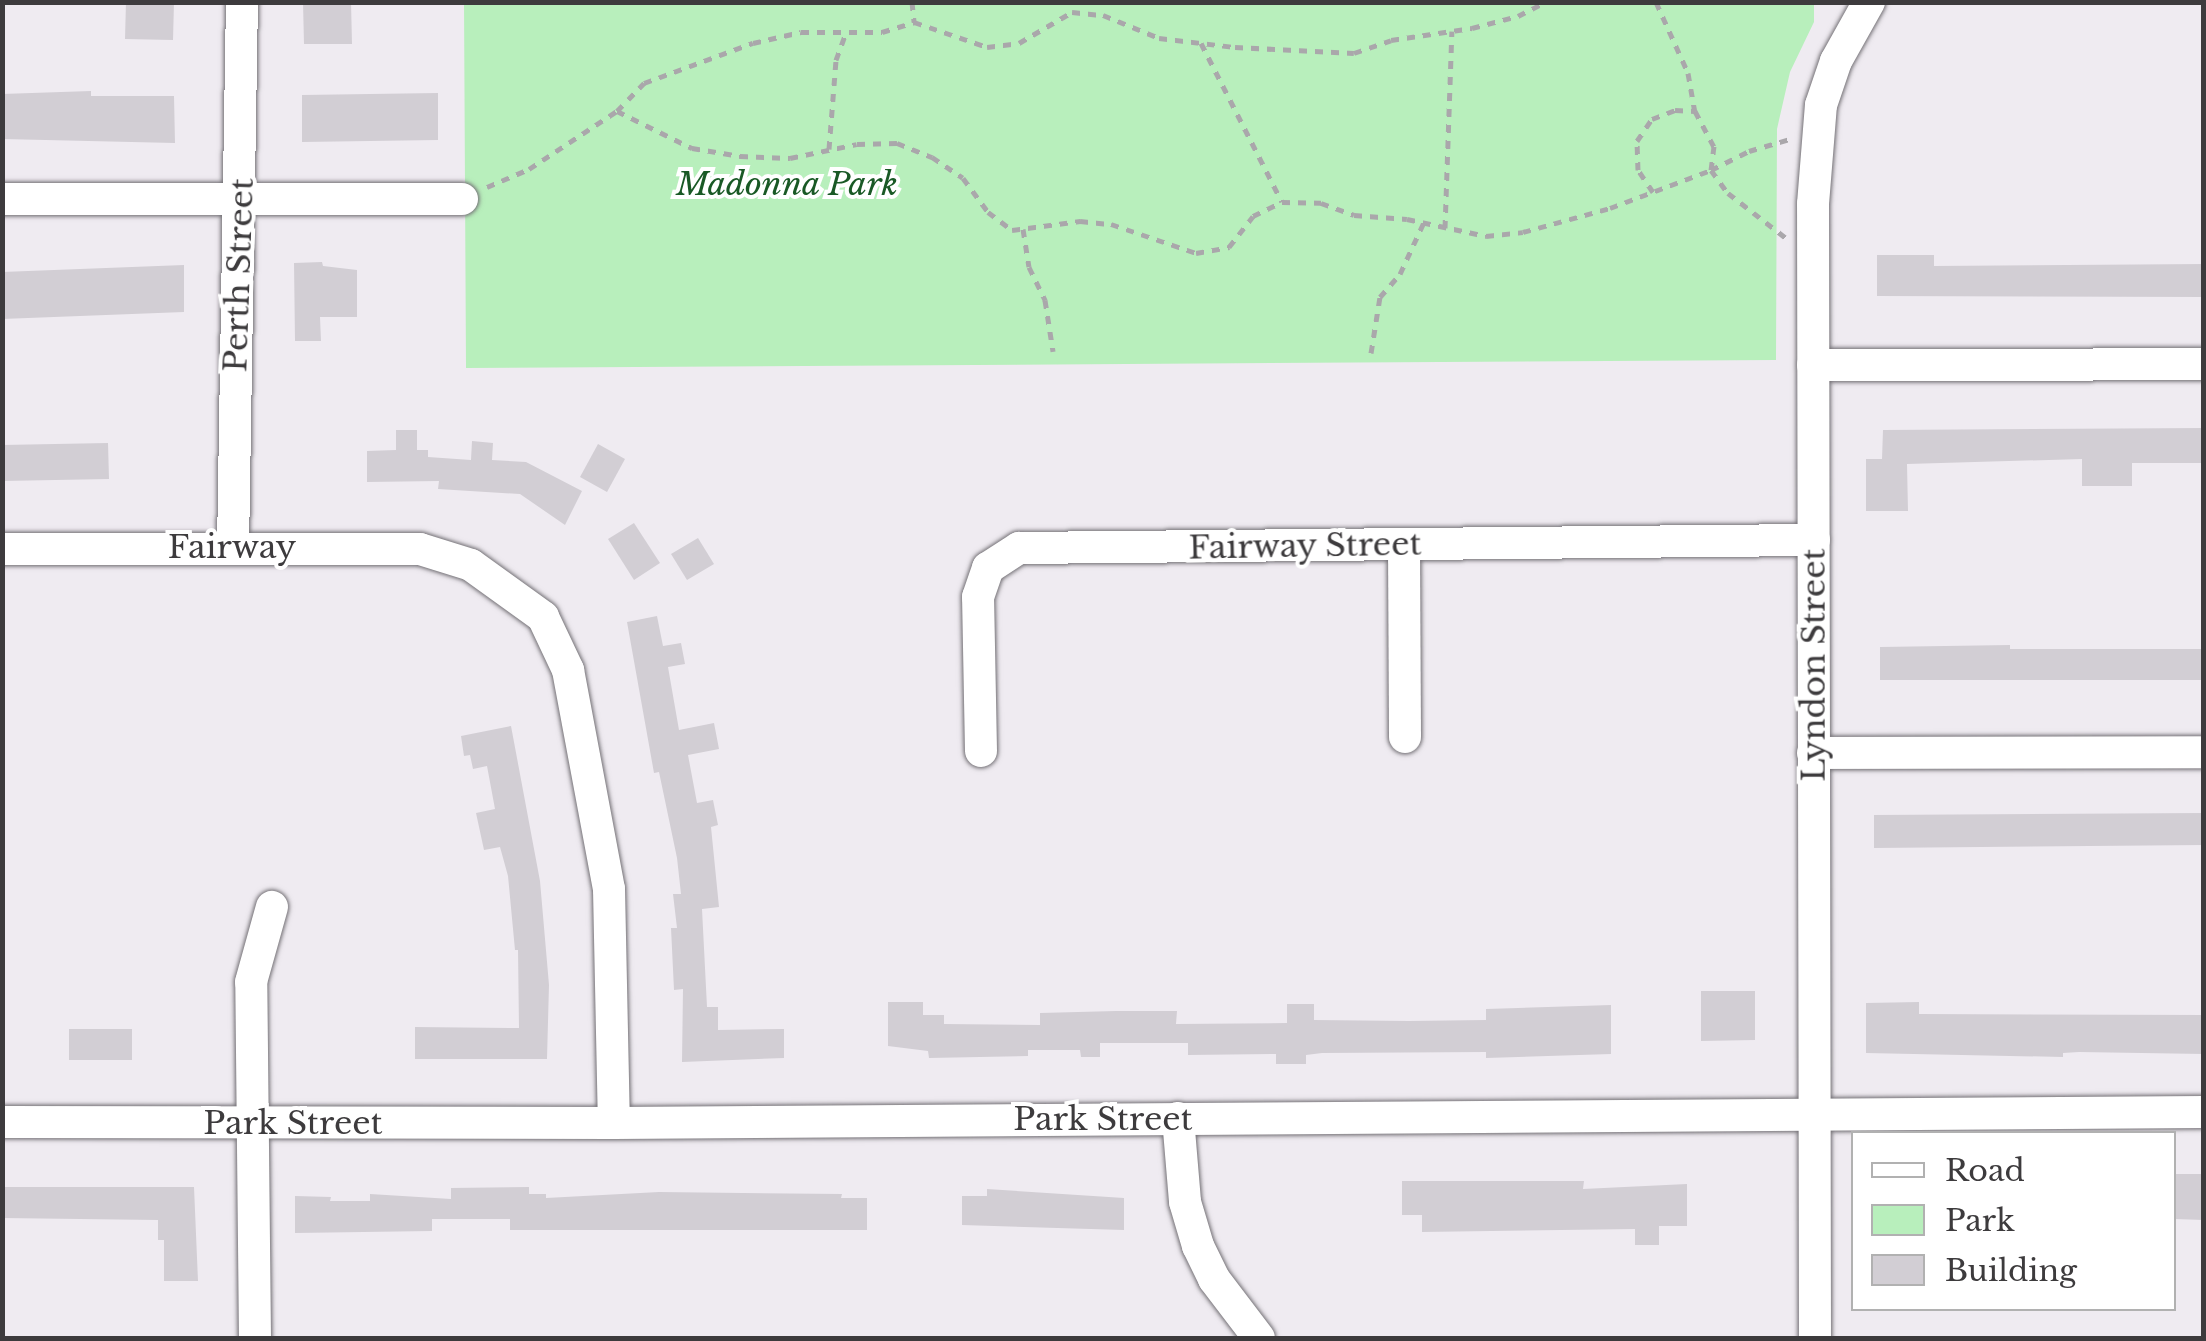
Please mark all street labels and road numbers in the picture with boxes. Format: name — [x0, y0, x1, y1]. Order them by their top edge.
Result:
street label: Perth Street — [216, 177, 262, 373]
street label: Fairway Street — [1188, 525, 1422, 567]
street label: Fairway — [168, 528, 296, 566]
street label: Lyndon Street — [1795, 548, 1833, 782]
street label: Park Street — [1013, 1100, 1193, 1138]
street label: Park Street — [203, 1104, 383, 1142]

